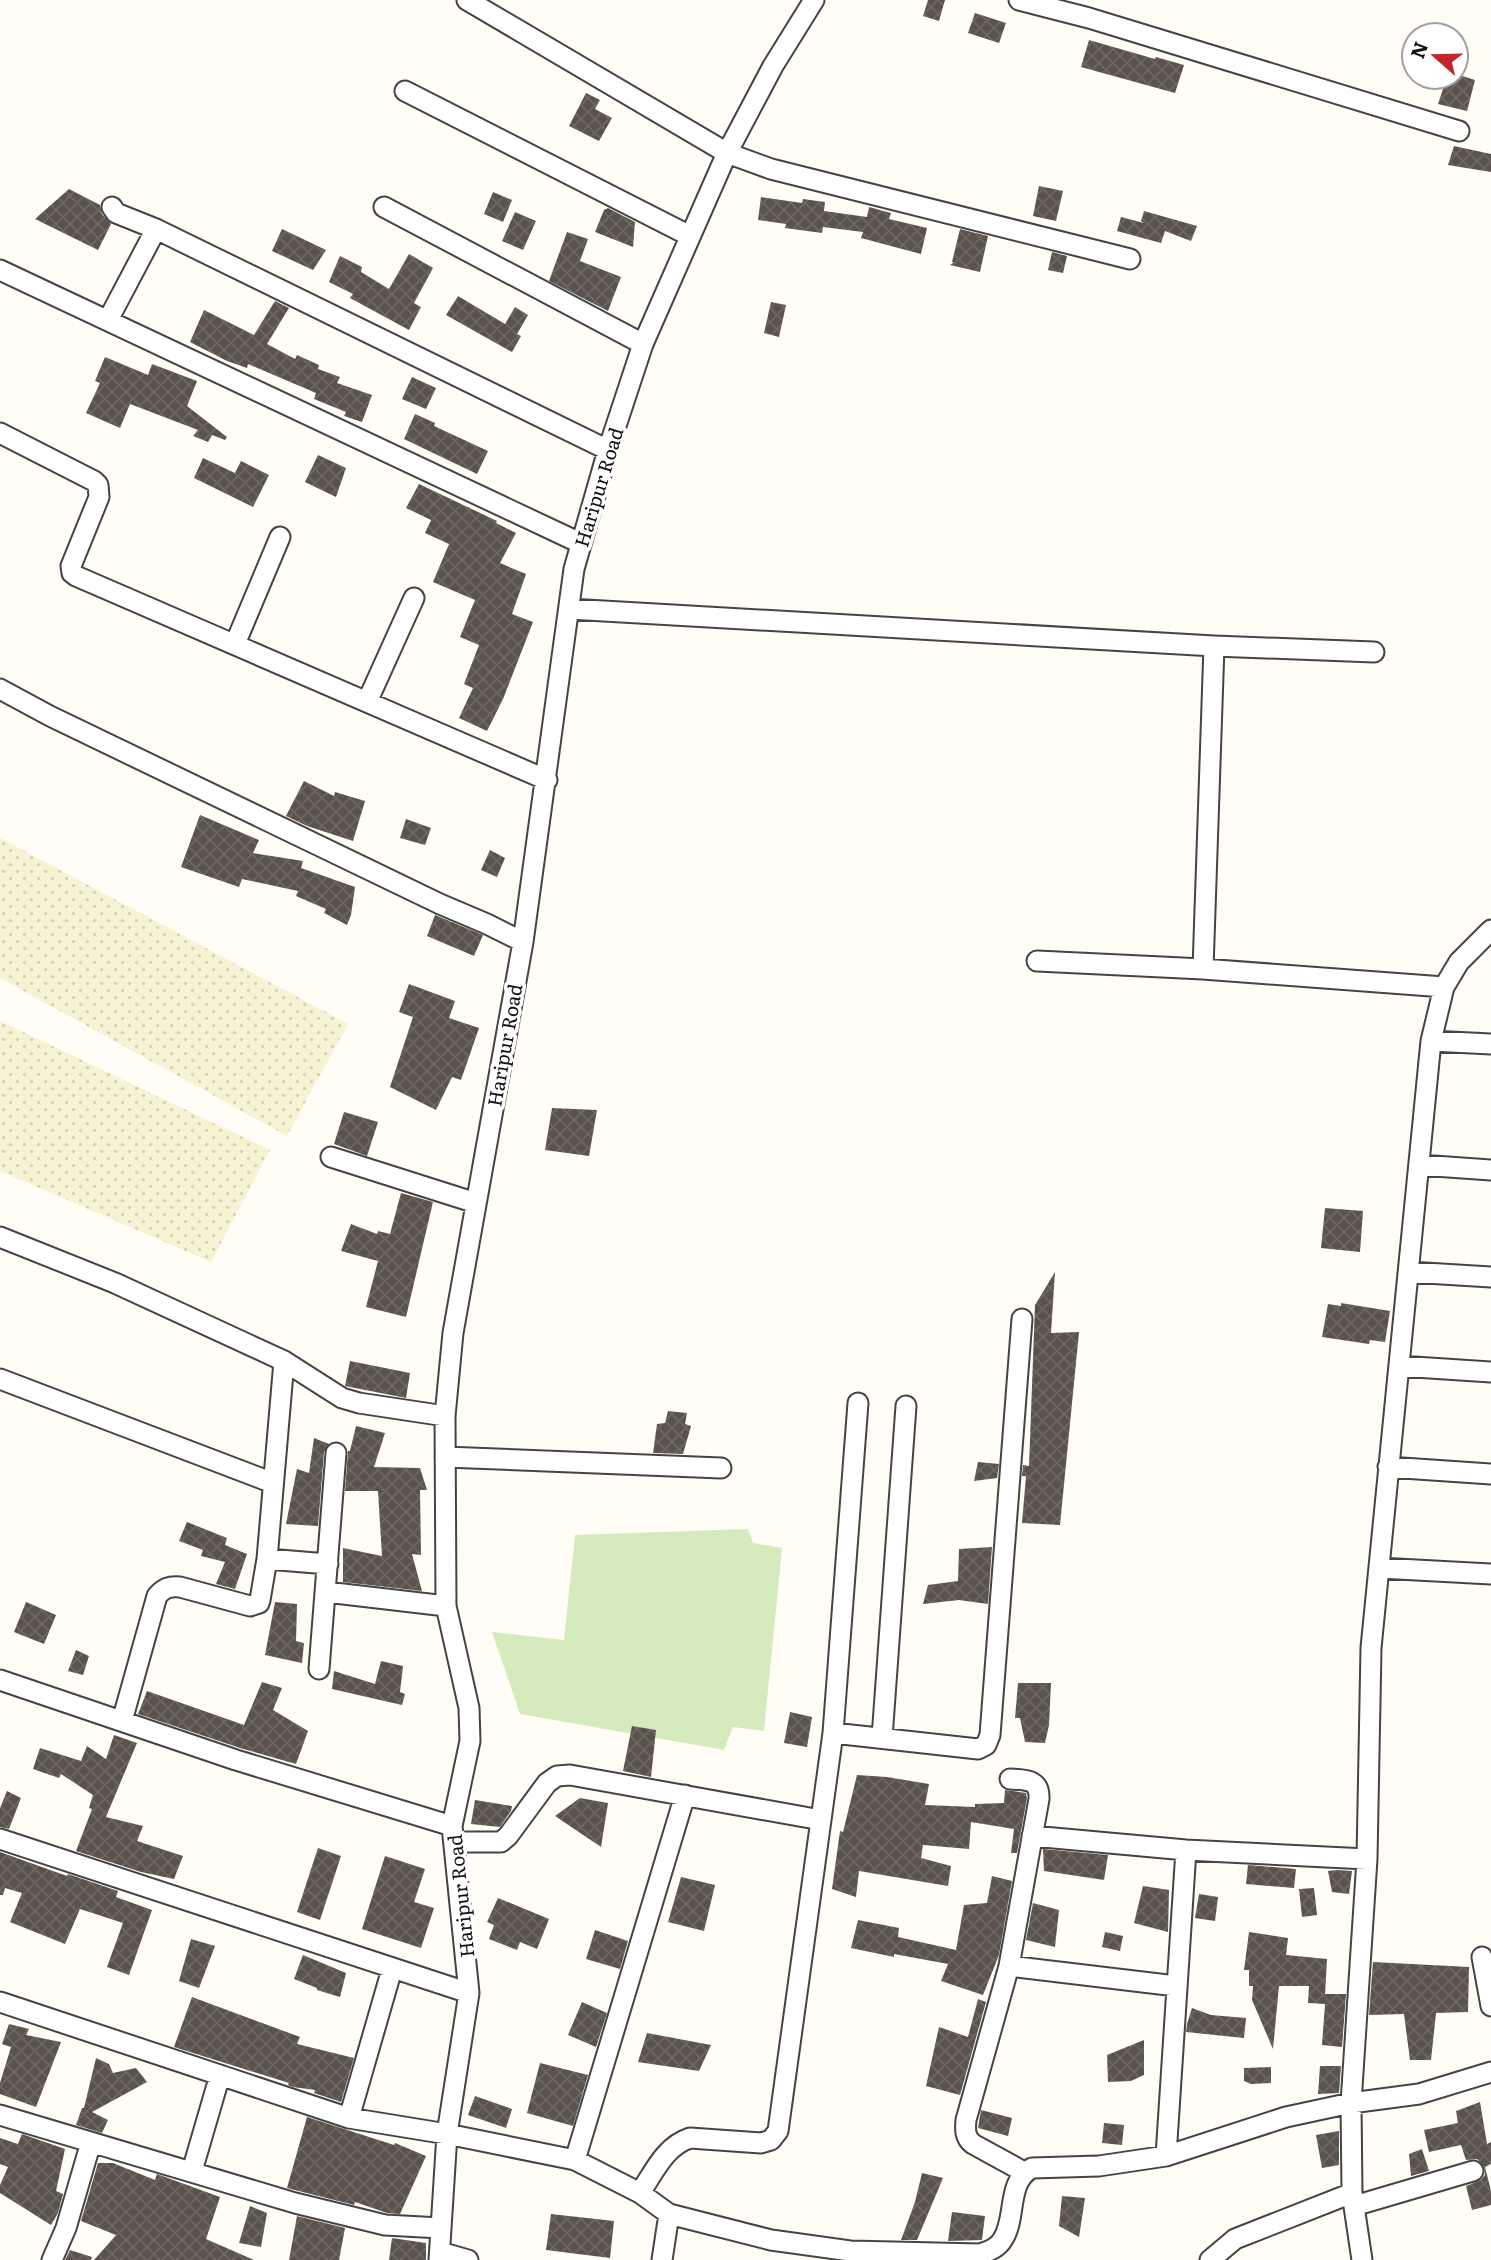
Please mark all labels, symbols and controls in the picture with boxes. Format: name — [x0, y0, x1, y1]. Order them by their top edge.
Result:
north arrow — [1400, 21, 1470, 91]
text: N — [1402, 38, 1434, 62]
street label: Haripur Road — [567, 423, 630, 550]
street label: Haripur Road — [479, 981, 529, 1108]
street label: Haripur Road — [440, 1833, 480, 1959]

